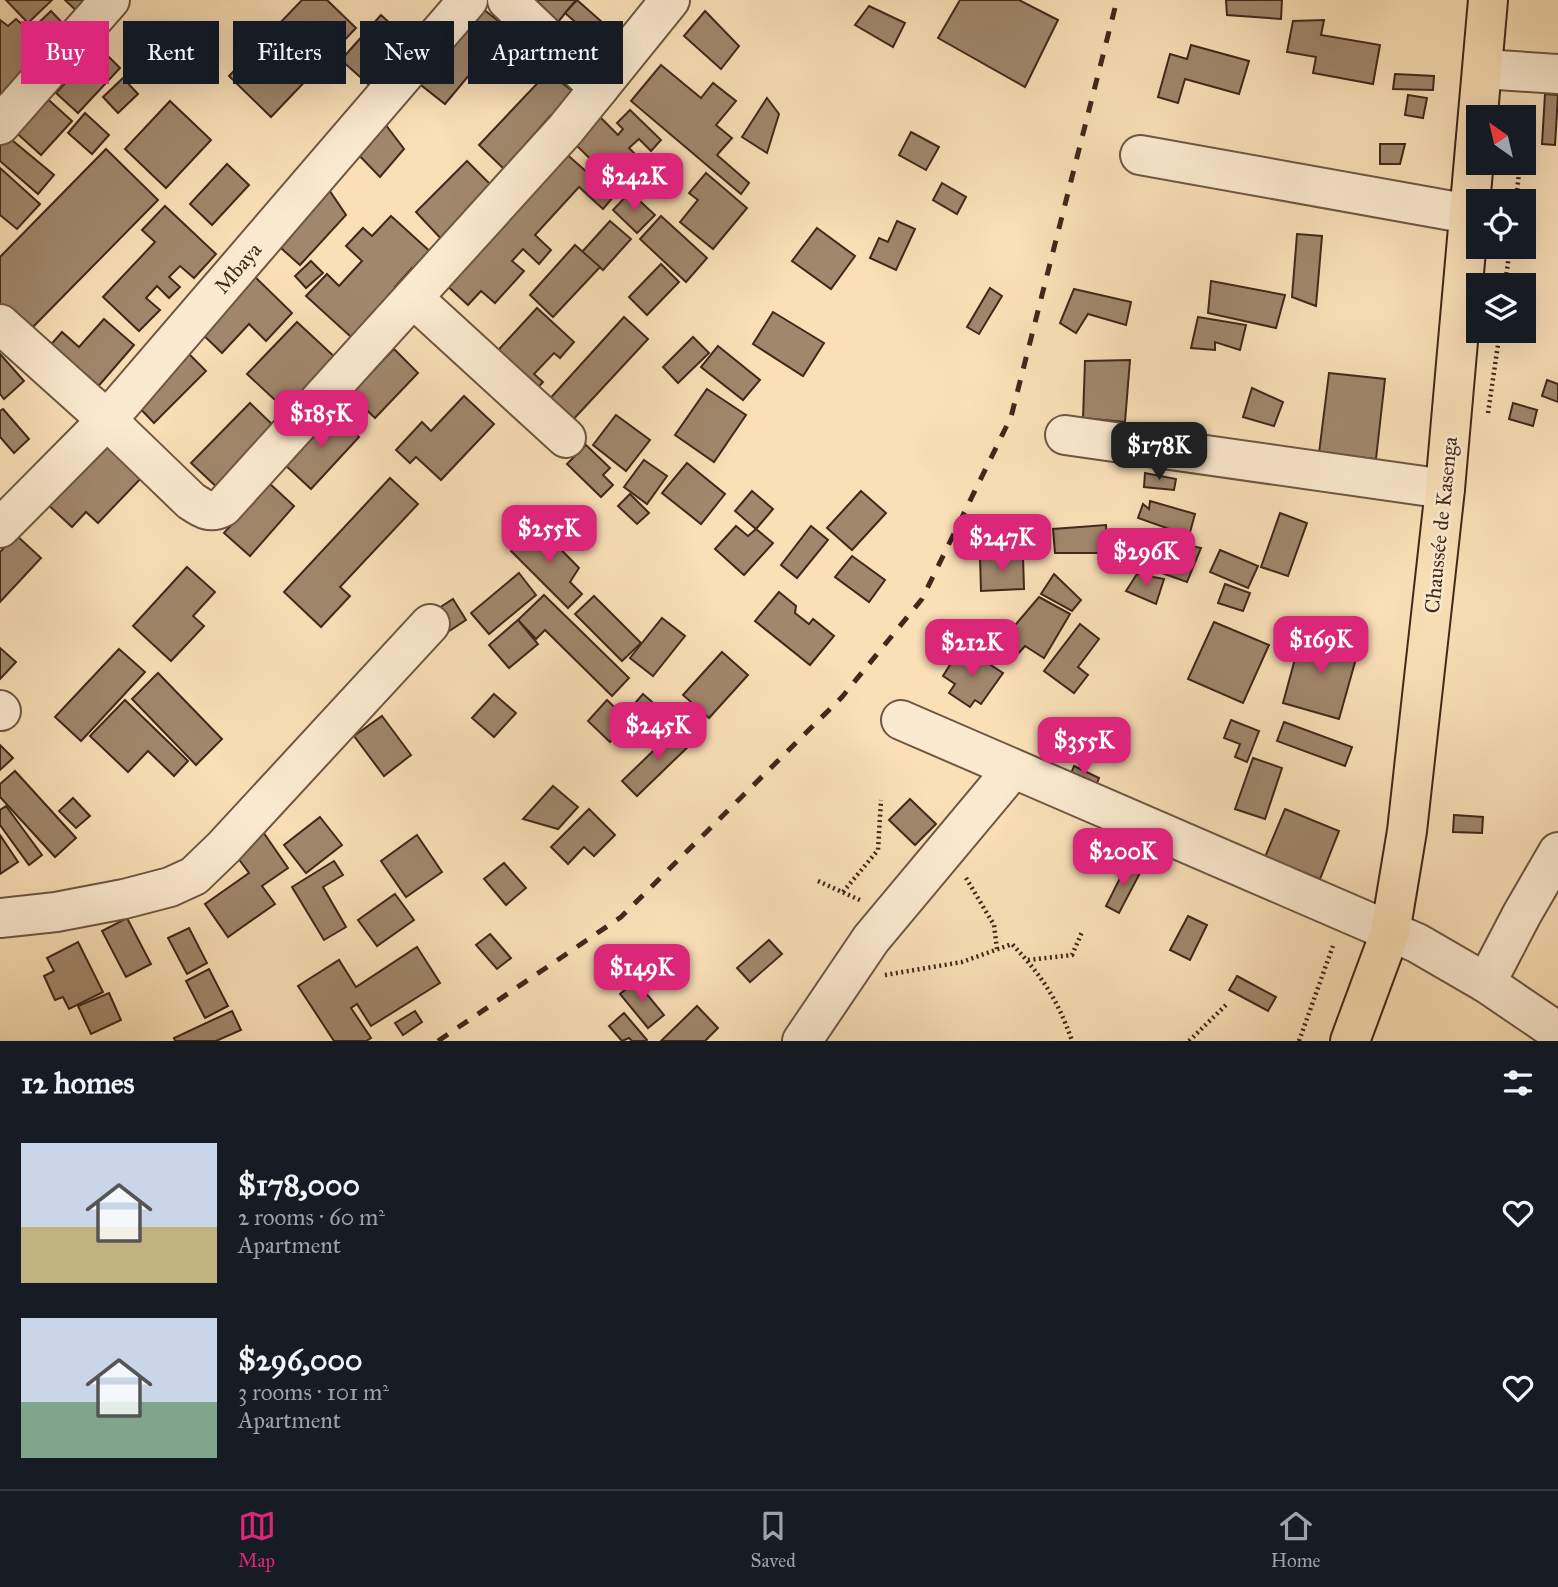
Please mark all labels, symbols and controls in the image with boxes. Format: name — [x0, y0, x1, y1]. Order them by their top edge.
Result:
chip: Buy — [21, 21, 109, 84]
chip: Rent — [123, 21, 219, 84]
chip: Filters — [233, 21, 346, 84]
chip: New — [360, 21, 454, 84]
chip: Apartment — [468, 21, 623, 84]
north arrow — [1466, 105, 1536, 175]
map controls — [1466, 105, 1536, 343]
pin: $242K — [585, 154, 683, 213]
text: $242K — [601, 162, 667, 190]
button: locate — [1466, 189, 1536, 259]
street label: Mbaya — [209, 237, 267, 299]
button: layers — [1466, 273, 1536, 343]
pin: $185K — [272, 391, 370, 450]
text: $185K — [290, 399, 352, 427]
pin: $178K — [1110, 422, 1208, 482]
text: $178K — [1127, 431, 1191, 459]
street label: Chaussée de Kasenga — [1419, 435, 1463, 615]
pin: $255K — [500, 505, 598, 565]
text: $255K — [518, 514, 580, 542]
pin: $247K — [953, 514, 1051, 574]
text: $247K — [969, 523, 1035, 551]
pin: $296K — [1097, 528, 1195, 588]
text: $296K — [1113, 537, 1179, 565]
pin: $169K — [1272, 616, 1370, 676]
pin: $212K — [923, 620, 1021, 679]
text: $169K — [1289, 625, 1353, 653]
text: $212K — [941, 628, 1003, 656]
pin: $245K — [609, 702, 707, 762]
text: $245K — [626, 711, 690, 739]
pin: $355K — [1035, 718, 1133, 777]
text: $355K — [1054, 726, 1114, 754]
pin: $200K — [1074, 828, 1172, 888]
text: $200K — [1089, 837, 1157, 865]
pin: $149K — [593, 944, 691, 1004]
text: $149K — [610, 953, 674, 981]
icon: filters — [1499, 1064, 1537, 1102]
text: 12 homes — [21, 1065, 134, 1101]
text: $178,000 — [238, 1167, 360, 1203]
icon: home — [77, 1171, 161, 1255]
icon: heart — [1499, 1194, 1537, 1232]
text: 2 rooms · 60 m² — [238, 1203, 385, 1231]
text: Apartment — [238, 1231, 341, 1259]
text: $296,000 — [238, 1342, 362, 1378]
icon: home — [77, 1346, 161, 1430]
icon: heart — [1499, 1369, 1537, 1407]
text: 3 rooms · 101 m² — [238, 1378, 389, 1406]
text: Apartment — [238, 1406, 341, 1434]
tab: Map — [238, 1507, 276, 1572]
tab: Saved — [751, 1507, 796, 1572]
tab: Home — [1271, 1507, 1320, 1572]

